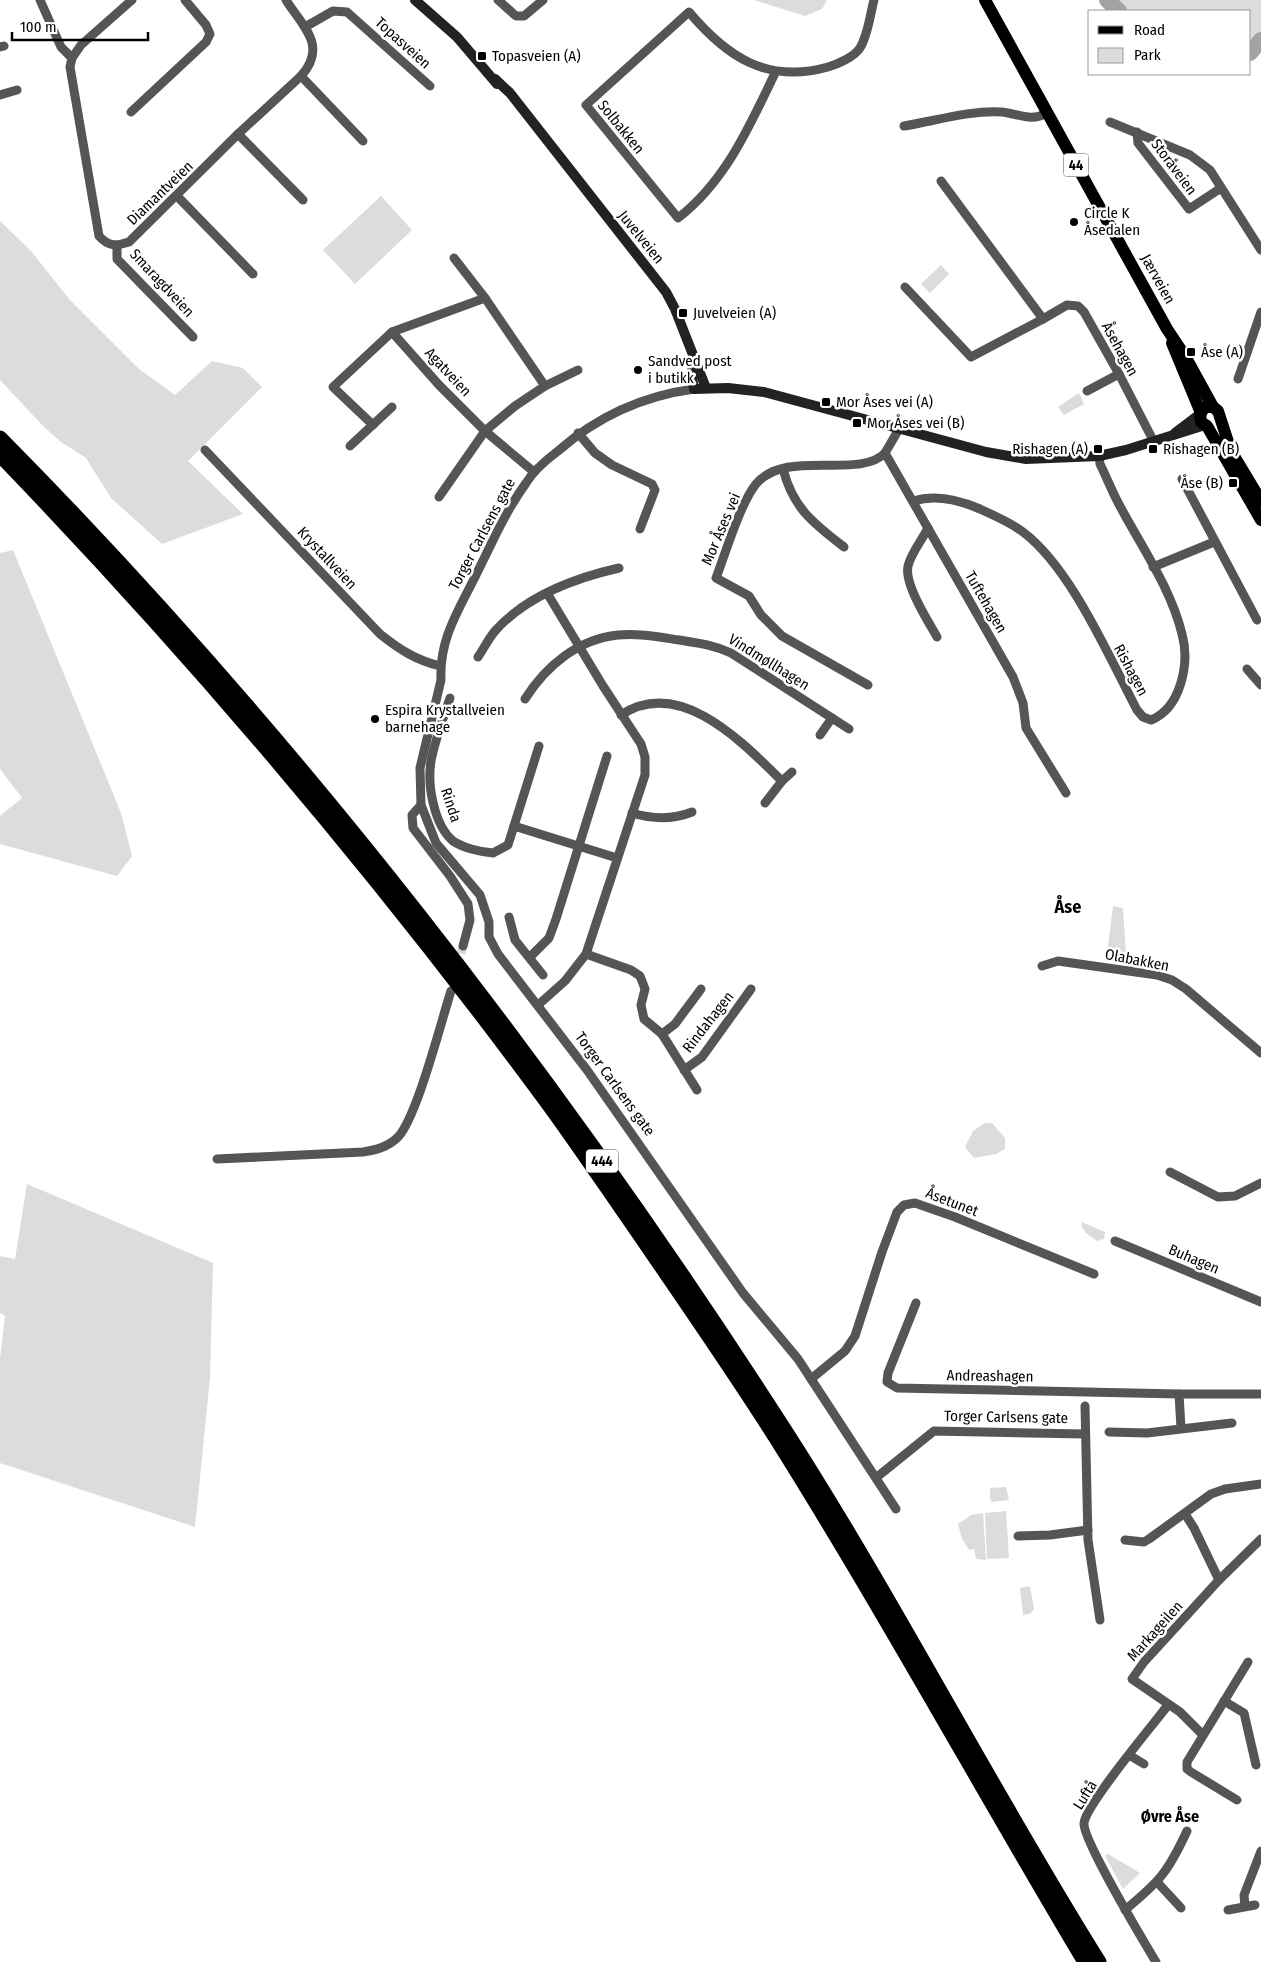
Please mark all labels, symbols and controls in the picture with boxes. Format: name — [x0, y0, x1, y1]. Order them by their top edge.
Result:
scale bar — [12, 10, 149, 42]
legend — [1088, 10, 1251, 75]
street label: Topasveien — [372, 13, 434, 73]
text: 100 m — [20, 18, 57, 36]
text: Road — [1134, 21, 1165, 39]
text: Park — [1134, 46, 1161, 64]
place label: Topasveien (A) — [492, 47, 581, 65]
marker: Topasveien (A) — [476, 50, 488, 62]
street label: Solbakken — [594, 97, 648, 157]
street label: Storåveien — [1147, 136, 1201, 198]
road number: 44 — [1064, 154, 1088, 176]
street label: Diamantveien — [123, 157, 197, 229]
place label: Circle K Åsedalen — [1084, 204, 1140, 239]
street label: Juvelveien — [614, 207, 668, 267]
marker: Circle K Åsedalen — [1068, 216, 1080, 228]
street label: Smaragdveien — [126, 245, 198, 321]
street label: Jærveien — [1137, 251, 1179, 307]
place label: Juvelveien (A) — [693, 304, 776, 322]
marker: Juvelveien (A) — [677, 307, 689, 319]
street label: Åsehagen — [1098, 319, 1142, 379]
place label: Åse (A) — [1201, 343, 1243, 361]
street label: Agatveien — [421, 344, 475, 400]
marker: Åse (A) — [1185, 346, 1197, 358]
place label: Sandved post i butikk — [648, 352, 732, 387]
marker: Sandved post i butikk — [632, 364, 644, 376]
place label: Mor Åses vei (A) — [836, 393, 933, 411]
marker: Mor Åses vei (A) — [820, 396, 832, 408]
place label: Mor Åses vei (B) — [867, 414, 964, 432]
marker: Mor Åses vei (B) — [851, 417, 863, 429]
place label: Rishagen (A) — [1012, 440, 1088, 458]
place label: Rishagen (B) — [1163, 440, 1239, 458]
marker: Rishagen (A) — [1092, 443, 1104, 455]
marker: Rishagen (B) — [1147, 443, 1159, 455]
place label: Åse (B) — [1181, 474, 1223, 492]
street label: Torger Carlsens gate — [445, 475, 519, 593]
marker: Åse (B) — [1227, 477, 1239, 489]
street label: Mor Åses vei — [698, 490, 744, 568]
street label: Krystallveien — [293, 523, 361, 593]
street label: Tuftehagen — [961, 568, 1011, 636]
street label: Vindmøllhagen — [725, 630, 813, 694]
street label: Rishagen — [1110, 641, 1152, 699]
place label: Espira Krystallveien barnehage — [385, 701, 505, 736]
marker: Espira Krystallveien barnehage — [369, 713, 381, 725]
street label: Rinda — [437, 785, 465, 825]
district label: Åse — [1054, 894, 1081, 918]
street label: Olabakken — [1103, 945, 1171, 975]
street label: Rindahagen — [679, 988, 737, 1056]
street label: Torger Carlsens gate — [571, 1029, 659, 1139]
road number: 444 — [586, 1150, 618, 1172]
street label: Åsetunet — [923, 1184, 981, 1220]
street label: Buhagen — [1166, 1240, 1222, 1278]
street label: Andreashagen — [946, 1366, 1034, 1386]
street label: Torger Carlsens gate — [944, 1407, 1068, 1427]
street label: Markageilen — [1123, 1597, 1187, 1665]
street label: Luftå — [1069, 1777, 1101, 1813]
district label: Øvre Åse — [1141, 1805, 1199, 1826]

